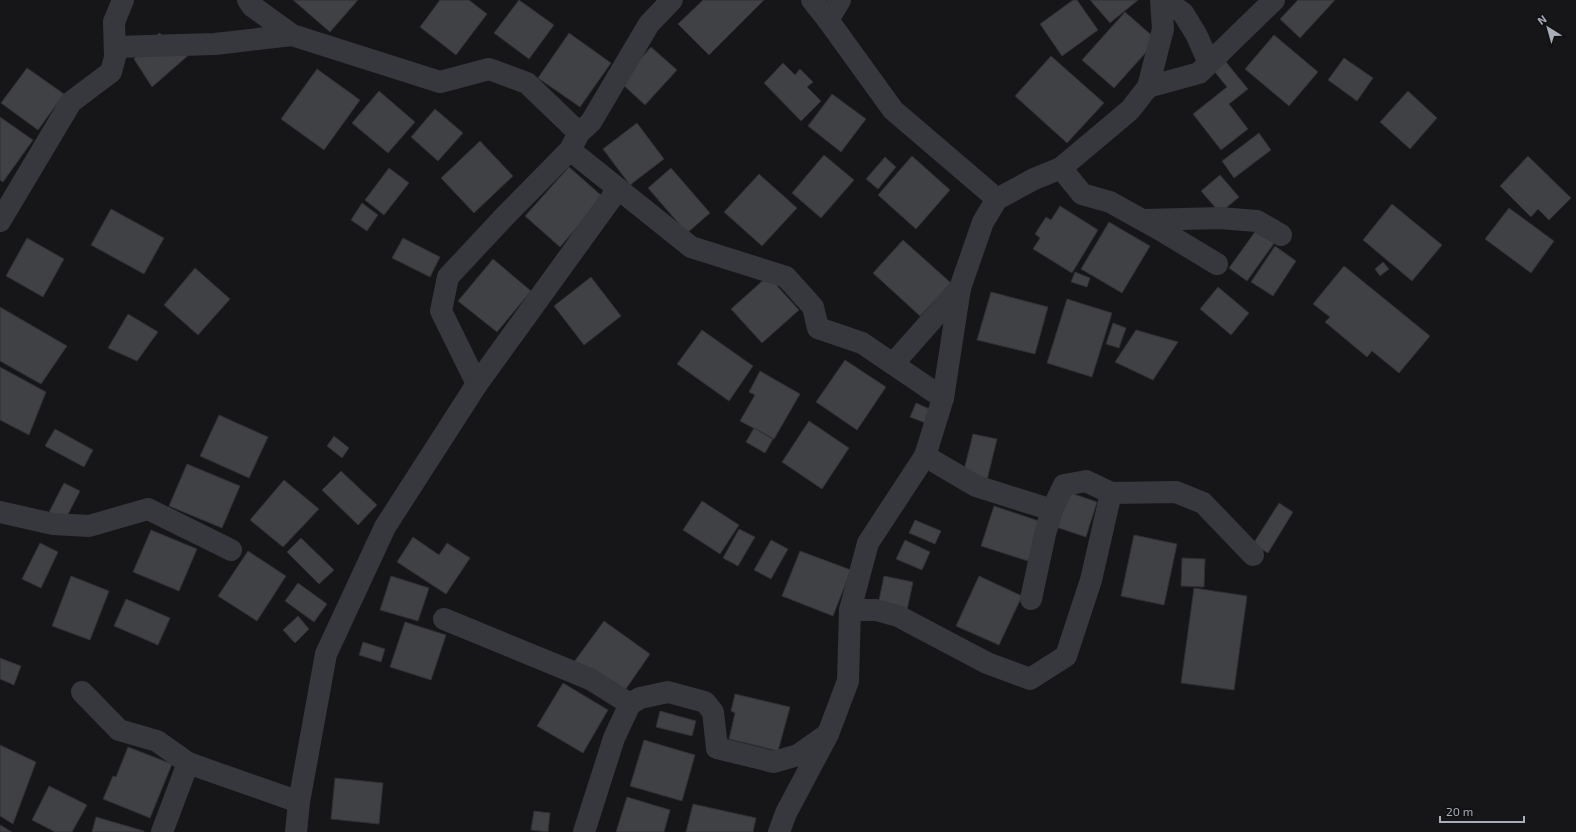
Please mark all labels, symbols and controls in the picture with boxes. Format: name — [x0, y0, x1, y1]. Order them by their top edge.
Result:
north arrow — [1528, 8, 1568, 48]
text: N — [1535, 12, 1549, 27]
scale bar — [1440, 798, 1524, 824]
text: 20 m — [1446, 804, 1473, 818]

